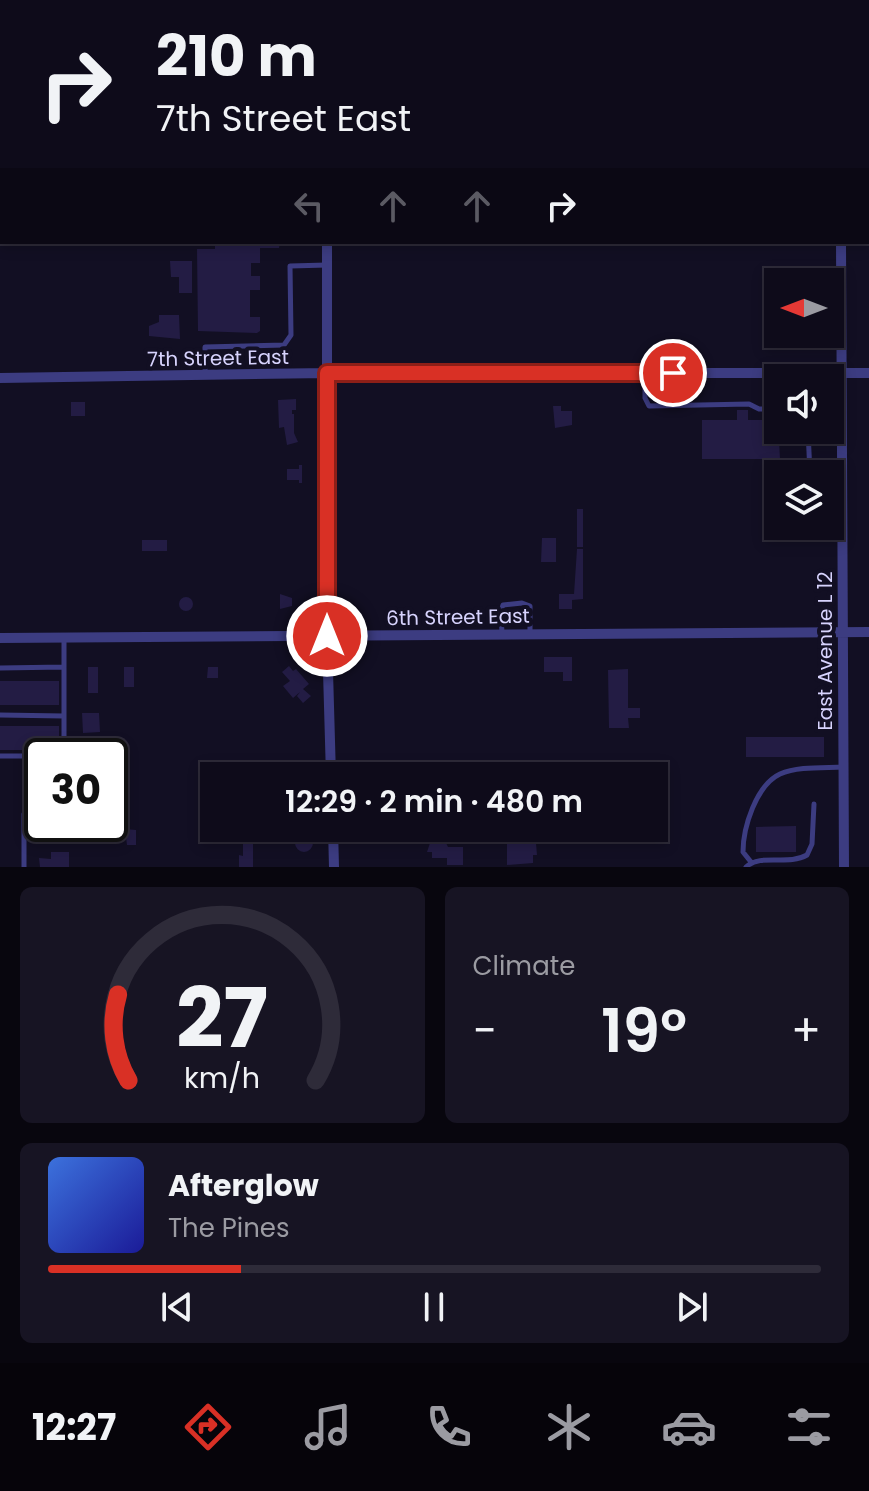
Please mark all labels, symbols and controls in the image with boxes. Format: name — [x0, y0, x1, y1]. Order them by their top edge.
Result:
text: 210 m — [156, 17, 317, 96]
icon: right — [24, 32, 128, 136]
text: 7th Street East — [156, 93, 411, 144]
icon: left — [287, 184, 331, 228]
icon: ahead — [371, 184, 415, 228]
icon: ahead — [455, 184, 499, 228]
icon: right — [539, 184, 583, 228]
north arrow — [764, 268, 844, 348]
map controls — [764, 268, 844, 540]
pin — [639, 339, 707, 407]
street label: 7th Street East — [147, 343, 289, 373]
icon: arrive — [651, 351, 695, 395]
button: sound — [764, 364, 844, 444]
button: layers — [764, 460, 844, 540]
street label: East Avenue L 12 — [811, 571, 839, 731]
position arrow — [285, 594, 369, 678]
street label: 6th Street East — [386, 602, 530, 632]
speed limit sign: 30 — [24, 738, 128, 842]
text: 12:29 · 2 min · 480 m — [285, 780, 583, 823]
text: Climate — [473, 948, 575, 984]
text: 27 — [176, 960, 268, 1076]
text: 19° — [601, 989, 687, 1073]
text: − — [473, 1000, 497, 1061]
text: + — [791, 1000, 821, 1061]
text: km/h — [184, 1058, 260, 1098]
text: Afterglow — [168, 1164, 319, 1207]
text: The Pines — [168, 1210, 290, 1246]
icon: previous — [155, 1285, 199, 1329]
icon: pause — [412, 1285, 456, 1329]
icon: next — [670, 1285, 714, 1329]
icon: directions — [180, 1399, 236, 1455]
icon: music — [300, 1399, 356, 1455]
icon: phone — [421, 1399, 477, 1455]
icon: climate — [541, 1399, 597, 1455]
icon: car — [661, 1399, 717, 1455]
icon: filters — [781, 1399, 837, 1455]
text: 12:27 — [32, 1402, 116, 1453]

